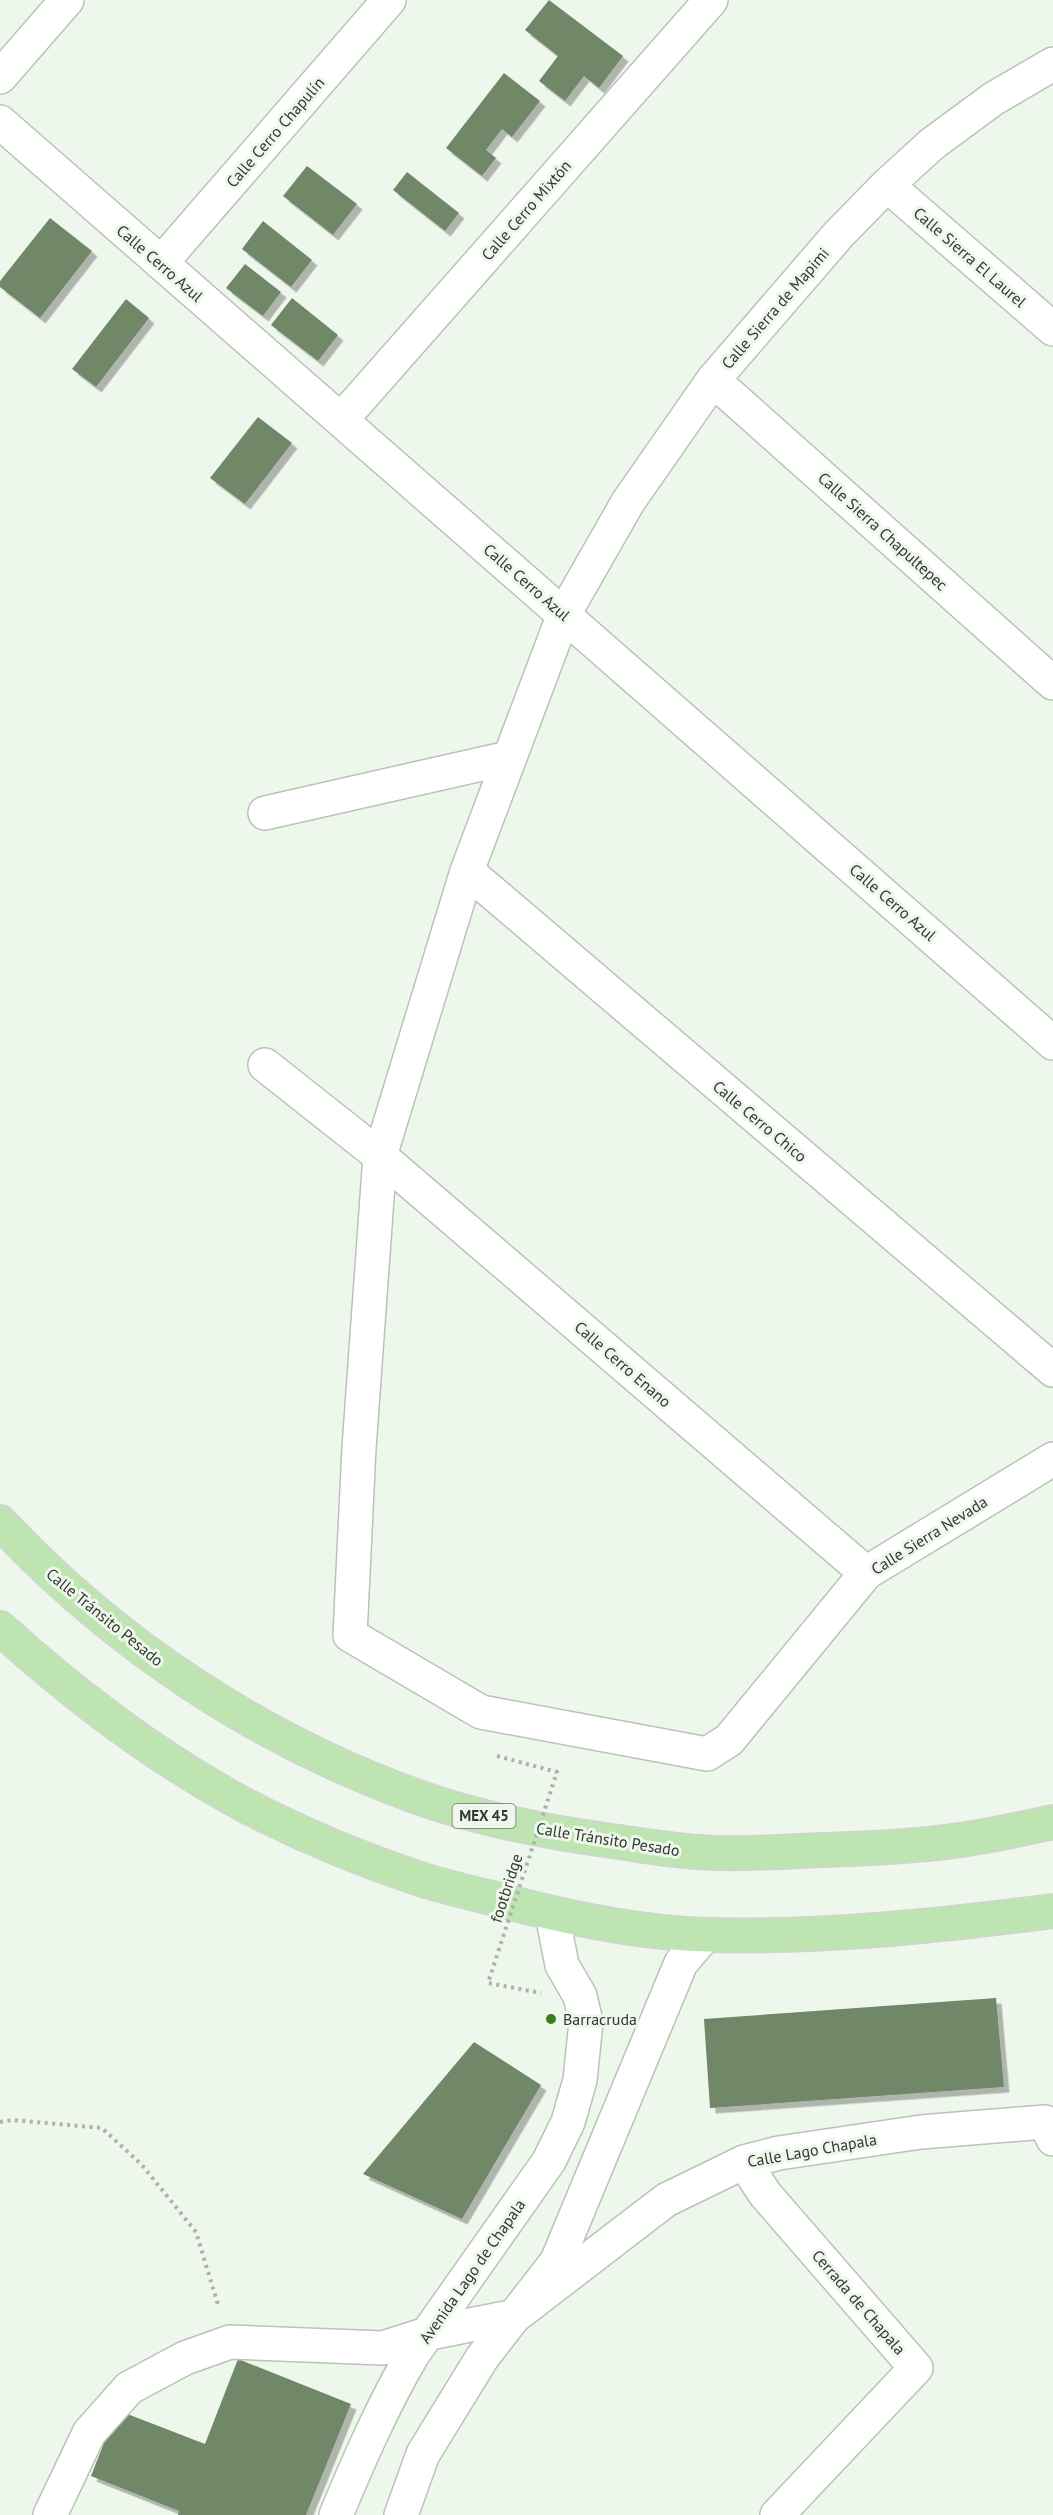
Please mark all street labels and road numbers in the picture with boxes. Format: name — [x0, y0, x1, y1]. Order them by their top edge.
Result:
street label: Calle Cerro Chapulín — [222, 73, 328, 191]
street label: Calle Cerro Mixtón — [477, 156, 575, 264]
street label: Calle Sierra El Laurel — [910, 203, 1031, 312]
street label: Calle Cerro Azul — [113, 220, 208, 306]
street label: Calle Sierra de Mapimi — [717, 243, 833, 373]
street label: Calle Sierra Chapultepec — [814, 468, 952, 594]
street label: Calle Cerro Azul — [480, 539, 575, 625]
street label: Calle Cerro Azul — [846, 859, 941, 945]
street label: Calle Cerro Chico — [709, 1076, 811, 1166]
street label: Calle Cerro Enano — [571, 1317, 675, 1411]
street label: Calle Sierra Nevada — [867, 1491, 991, 1579]
street label: Calle Tránsito Pesado — [42, 1564, 168, 1670]
road number: MEX 45 — [452, 1804, 516, 1828]
street label: Calle Tránsito Pesado — [535, 1818, 681, 1860]
street label: footbridge — [485, 1851, 527, 1925]
street label: Calle Lago Chapala — [746, 2129, 878, 2171]
street label: Avenida Lago de Chapala — [415, 2195, 529, 2347]
street label: Cerrada de Chapala — [808, 2245, 910, 2359]

